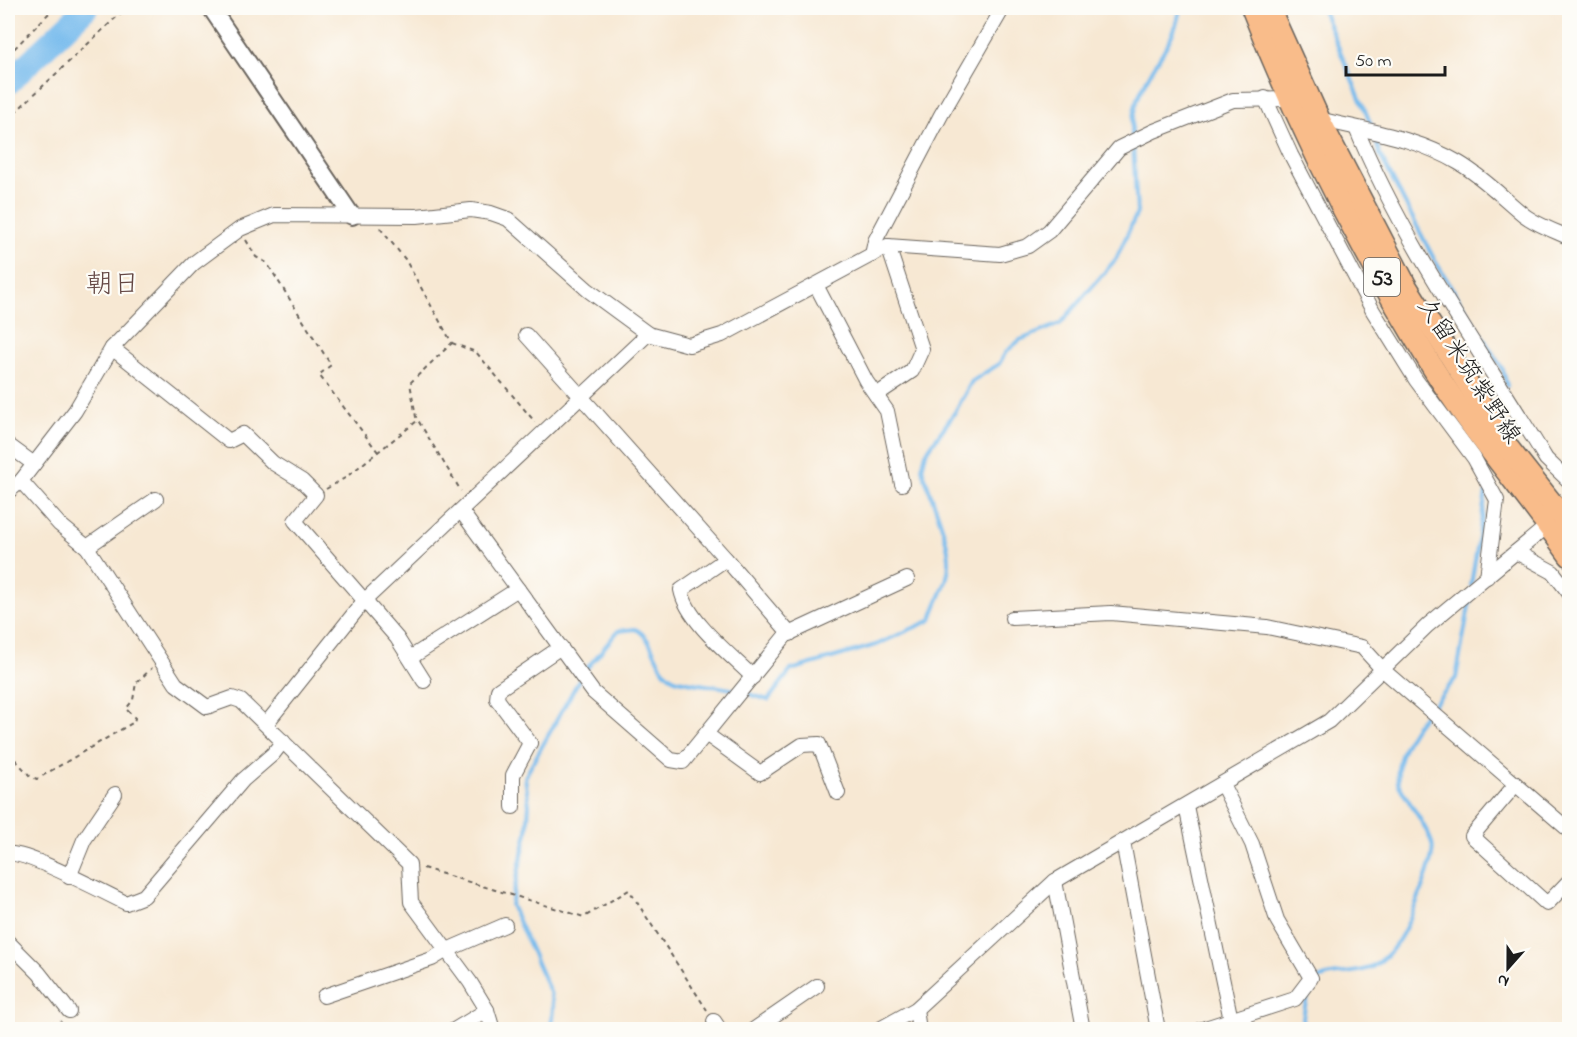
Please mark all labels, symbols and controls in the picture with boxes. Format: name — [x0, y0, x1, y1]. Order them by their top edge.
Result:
scale bar — [1346, 39, 1445, 77]
text: 50 m — [1355, 49, 1392, 75]
road number: 53 — [1364, 258, 1400, 296]
district label: 朝日 — [86, 266, 140, 305]
street label: 久留米筑紫野線 — [1407, 291, 1528, 451]
north arrow — [1478, 938, 1538, 998]
text: N — [1494, 967, 1513, 993]

